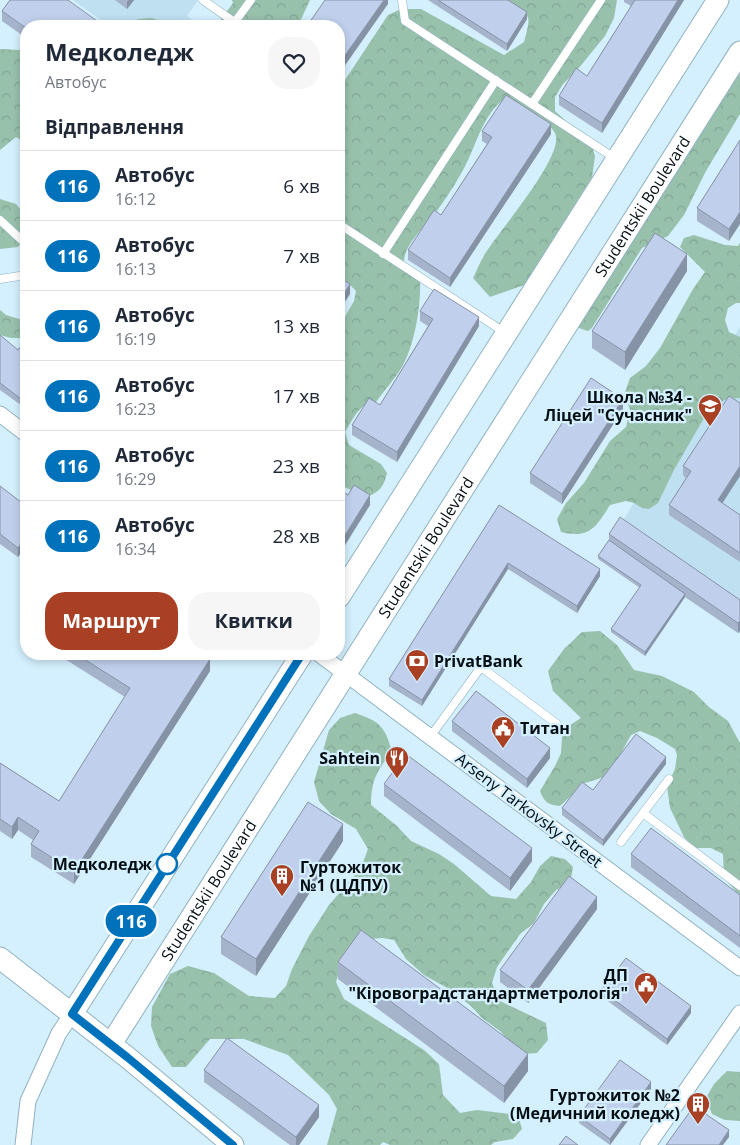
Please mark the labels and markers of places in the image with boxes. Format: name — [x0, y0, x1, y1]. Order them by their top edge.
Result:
place label: Школа №34 - Ліцей "Сучасник" — [544, 386, 692, 426]
school or university icon: Школа №34 - Ліцей "Сучасник" — [697, 393, 723, 427]
bank icon: PrivatBank — [404, 648, 430, 682]
place label: PrivatBank — [434, 650, 523, 672]
public building icon: Титан — [490, 715, 516, 749]
place label: Титан — [520, 717, 570, 739]
restaurant icon: Sahtein — [384, 745, 410, 779]
place label: Sahtein — [319, 747, 380, 769]
place label: Медколедж — [53, 853, 152, 875]
marker: Медколедж — [156, 853, 178, 875]
place label: Гуртожиток №1 (ЦДПУ) — [300, 856, 401, 896]
building icon: Гуртожиток №1 (ЦДПУ) — [269, 863, 295, 897]
place label: ДП "Кіровоградстандартметрологія" — [349, 964, 628, 1004]
public building icon: ДП "Кіровоградстандартметрологія" — [633, 971, 659, 1005]
place label: Гуртожиток №2 (Медичний коледж) — [510, 1084, 680, 1124]
building icon: Гуртожиток №2 (Медичний коледж) — [685, 1091, 711, 1125]

